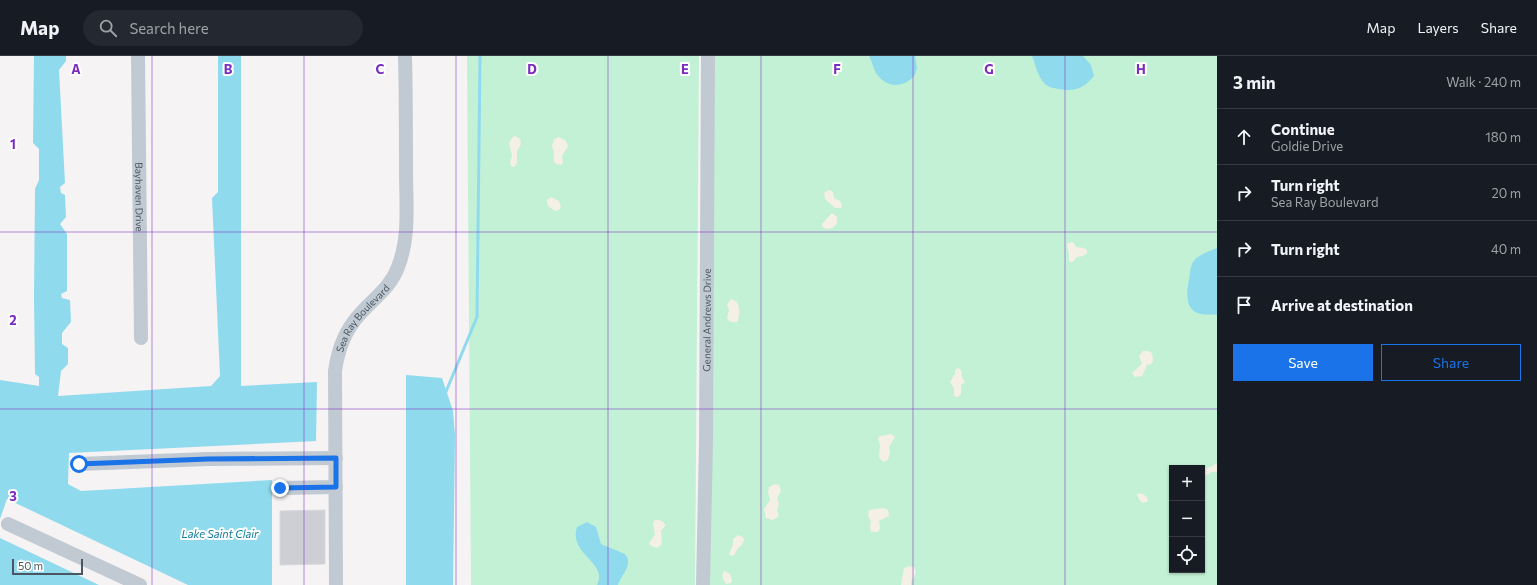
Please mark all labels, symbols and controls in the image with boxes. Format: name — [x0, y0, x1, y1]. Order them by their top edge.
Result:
search box — [83, 10, 363, 46]
text: Map — [20, 16, 59, 39]
icon: search — [97, 17, 119, 39]
text: Search here — [129, 19, 209, 37]
text: Map — [1367, 19, 1395, 36]
text: Layers — [1417, 19, 1459, 36]
text: Share — [1481, 19, 1517, 36]
text: A — [71, 61, 81, 77]
text: B — [224, 61, 233, 77]
text: C — [376, 61, 385, 77]
text: D — [527, 61, 537, 77]
text: E — [681, 61, 689, 77]
text: F — [833, 61, 841, 77]
text: G — [984, 61, 994, 77]
text: H — [1136, 61, 1146, 77]
text: 3 min — [1233, 72, 1276, 93]
text: Walk · 240 m — [1446, 74, 1521, 90]
text: Continue — [1271, 120, 1335, 138]
icon: ahead — [1233, 126, 1255, 148]
text: 180 m — [1485, 129, 1521, 145]
text: 1 — [10, 136, 16, 152]
text: Goldie Drive — [1271, 138, 1343, 154]
street label: Bayhaven Drive — [133, 162, 146, 232]
text: Turn right — [1271, 176, 1340, 194]
icon: right — [1233, 182, 1255, 204]
text: 20 m — [1492, 185, 1521, 201]
text: Sea Ray Boulevard — [1271, 194, 1379, 210]
icon: right — [1233, 238, 1255, 260]
text: Turn right — [1271, 240, 1340, 258]
text: 40 m — [1491, 241, 1521, 257]
street label: General Andrews Drive — [700, 268, 713, 372]
street label: Sea Ray Boulevard — [333, 282, 392, 354]
icon: arrive — [1233, 294, 1255, 316]
text: Arrive at destination — [1271, 296, 1413, 314]
text: 2 — [9, 312, 17, 328]
button: Save — [1233, 344, 1373, 381]
button: Share — [1381, 344, 1521, 381]
route start — [70, 455, 88, 473]
map controls — [1169, 465, 1205, 573]
button: + — [1169, 465, 1205, 501]
route end — [271, 479, 289, 497]
text: 3 — [9, 488, 17, 504]
button: − — [1169, 501, 1205, 537]
water label: Lake Saint Clair — [182, 527, 259, 540]
button: locate — [1169, 537, 1205, 573]
scale bar — [12, 557, 83, 576]
text: 50 m — [18, 559, 43, 572]

